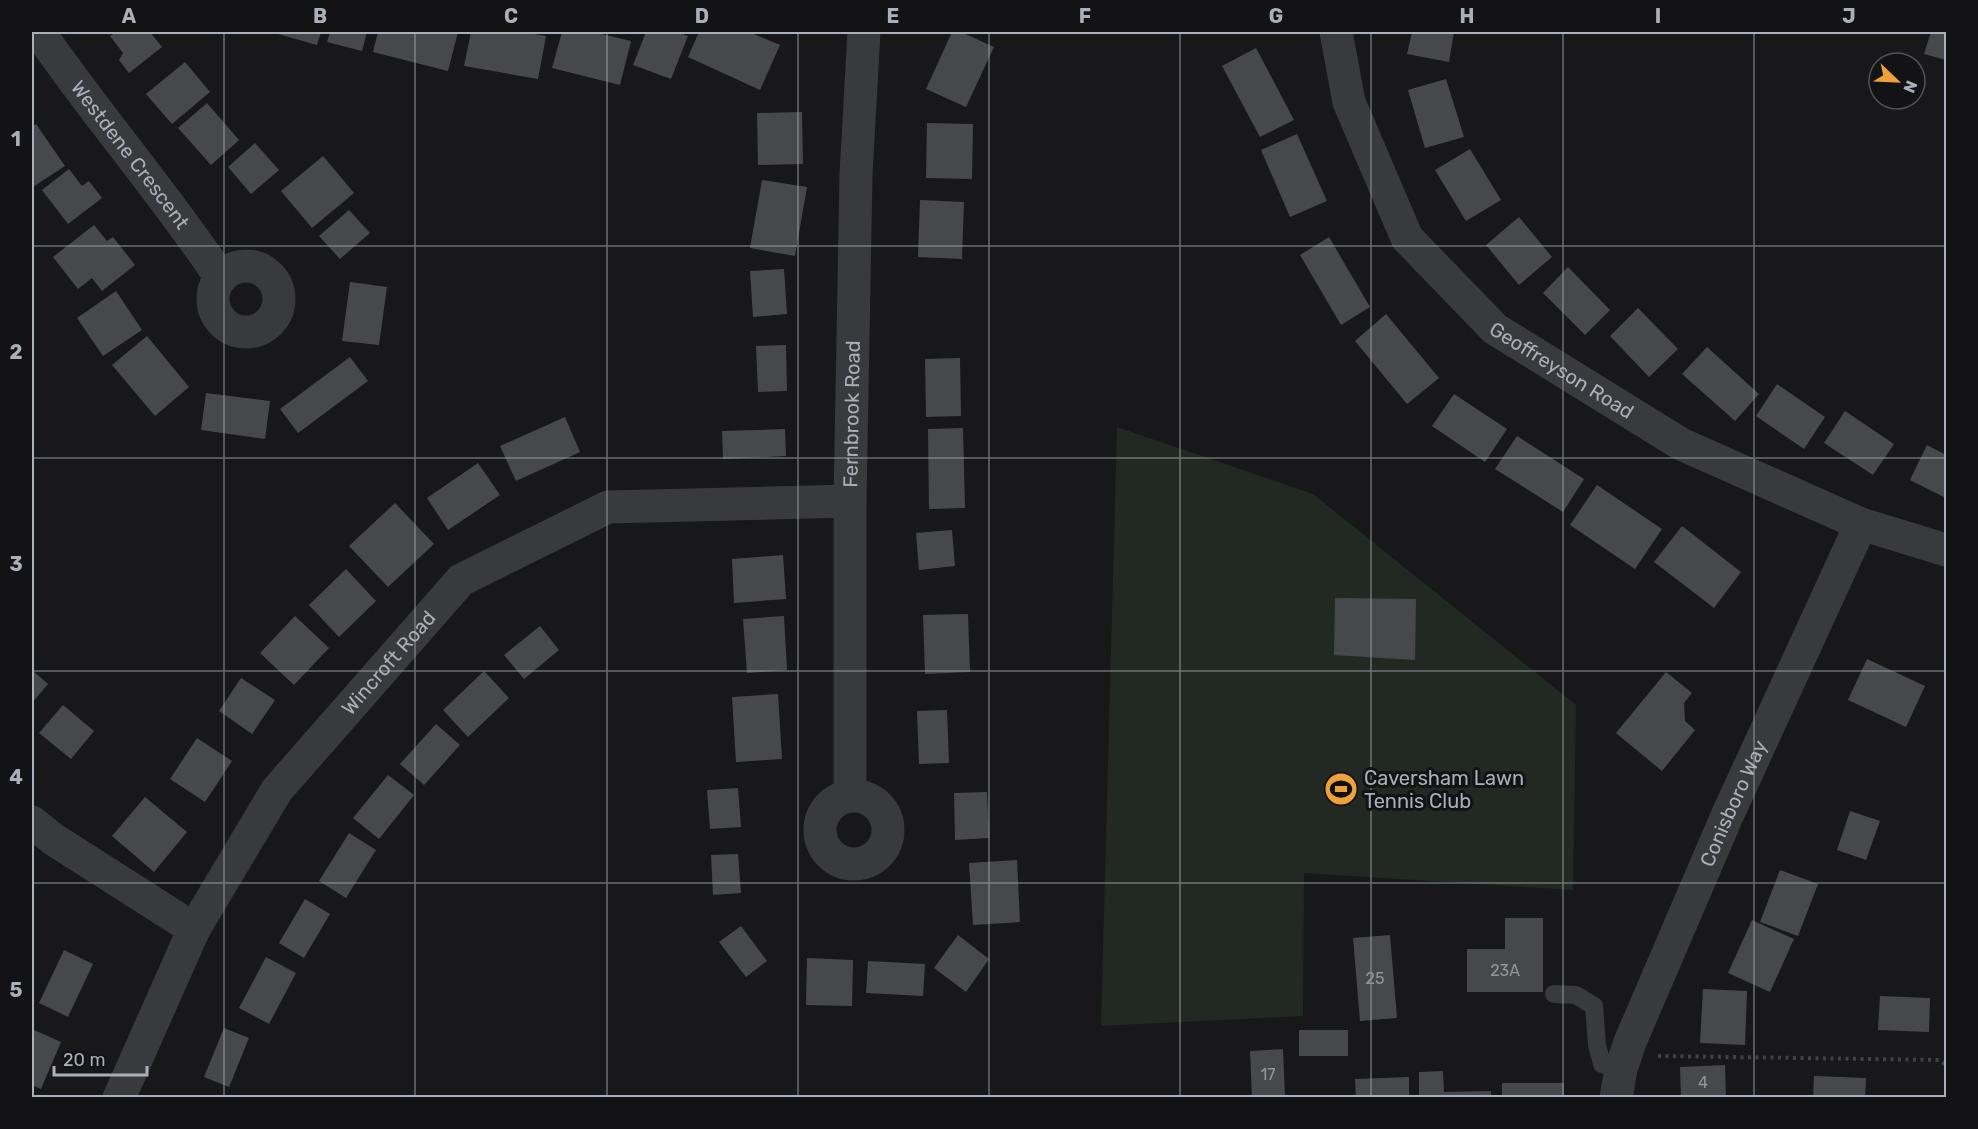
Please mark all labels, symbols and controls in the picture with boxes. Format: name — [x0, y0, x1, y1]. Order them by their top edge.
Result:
text: A — [122, 4, 137, 28]
text: B — [313, 4, 327, 28]
text: C — [504, 4, 518, 28]
text: D — [695, 4, 709, 28]
text: E — [887, 4, 899, 28]
text: F — [1079, 4, 1091, 28]
text: G — [1269, 4, 1283, 28]
text: H — [1460, 4, 1474, 28]
text: I — [1655, 4, 1661, 28]
text: J — [1842, 4, 1856, 28]
north arrow — [1867, 51, 1927, 111]
street label: Westdene Crescent — [66, 76, 195, 234]
text: N — [1899, 78, 1921, 96]
text: 1 — [11, 127, 21, 151]
street label: Geoffreyson Road — [1485, 317, 1638, 424]
text: 2 — [10, 340, 23, 364]
street label: Fernbrook Road — [838, 340, 865, 488]
text: 3 — [9, 552, 23, 576]
street label: Wincroft Road — [336, 606, 441, 720]
street label: Conisboro Way — [1695, 736, 1772, 870]
text: 4 — [9, 765, 23, 789]
place label: Caversham Lawn Tennis Club — [1364, 766, 1524, 813]
sports icon: Caversham Lawn Tennis Club — [1323, 771, 1359, 807]
house number: 23A — [1490, 961, 1520, 980]
house number: 25 — [1366, 969, 1384, 988]
text: 5 — [10, 978, 23, 1002]
scale bar — [54, 1039, 147, 1077]
text: 20 m — [63, 1049, 105, 1071]
house number: 17 — [1260, 1065, 1276, 1084]
house number: 4 — [1698, 1073, 1708, 1092]

